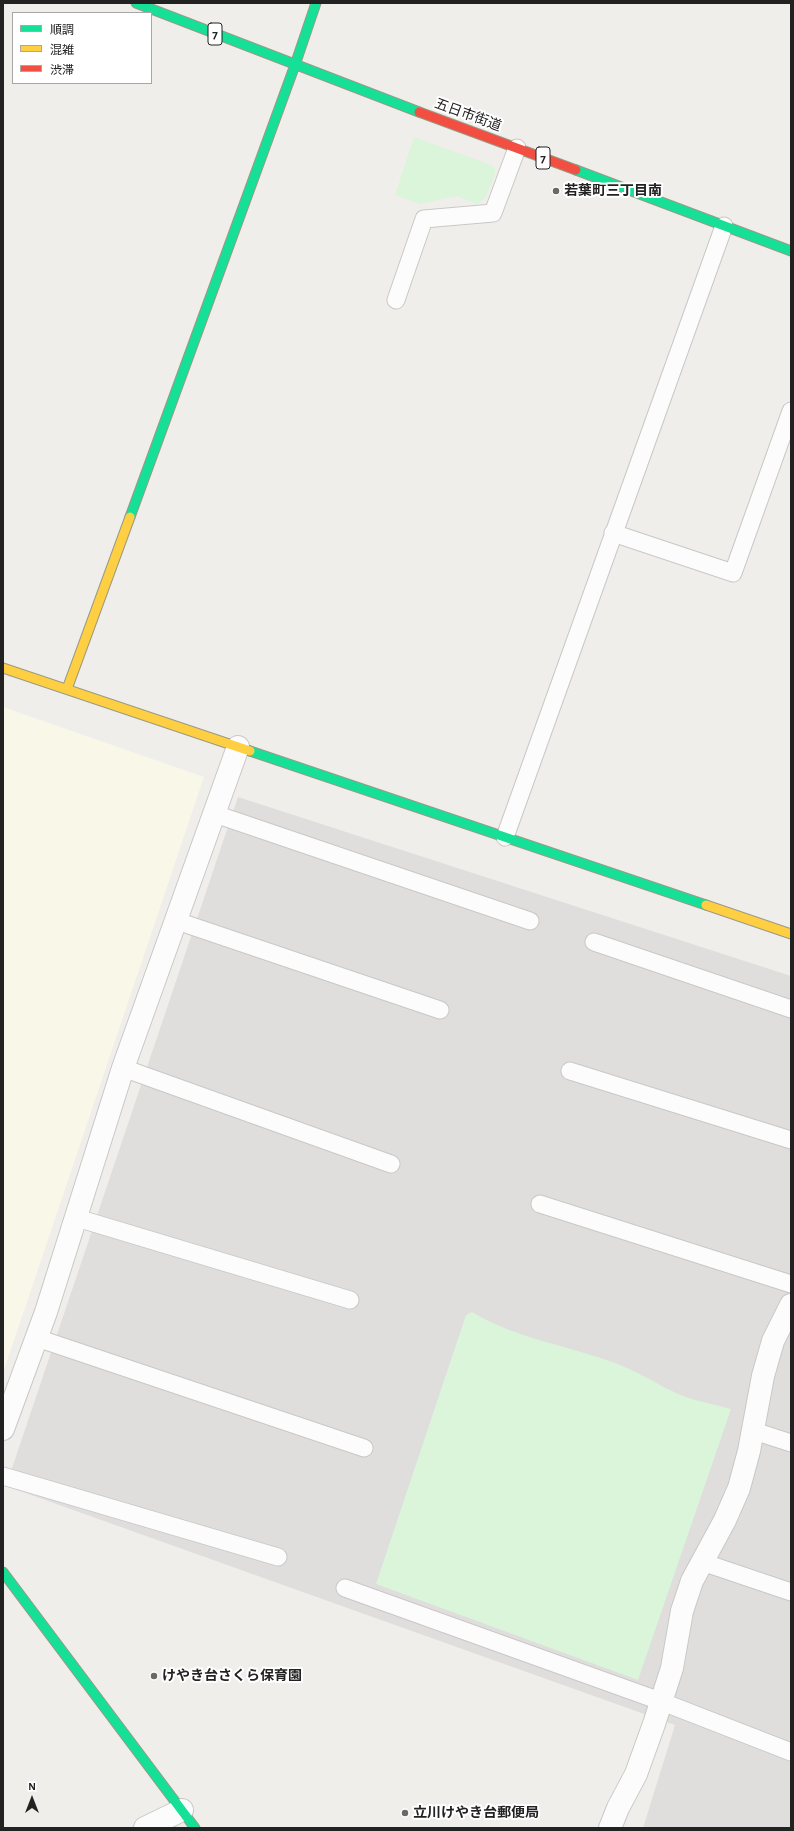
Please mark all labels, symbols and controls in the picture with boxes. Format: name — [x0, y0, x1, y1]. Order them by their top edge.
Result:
legend — [12, 12, 152, 84]
road number: 7 — [208, 23, 222, 45]
text: 順調 — [50, 24, 74, 36]
text: 混雑 — [50, 44, 74, 56]
text: 渋滞 — [50, 64, 74, 76]
street label: 五日市街道 — [432, 95, 504, 135]
road number: 7 — [536, 147, 550, 169]
place label: 若葉町三丁目南 — [564, 183, 662, 199]
marker: 若葉町三丁目南 — [551, 186, 561, 196]
place label: けやき台さくら保育園 — [162, 1668, 302, 1684]
marker: けやき台さくら保育園 — [149, 1671, 159, 1681]
north arrow — [12, 1779, 52, 1819]
text: N — [28, 1781, 36, 1792]
place label: 立川けやき台郵便局 — [413, 1805, 539, 1821]
marker: 立川けやき台郵便局 — [400, 1808, 410, 1818]

